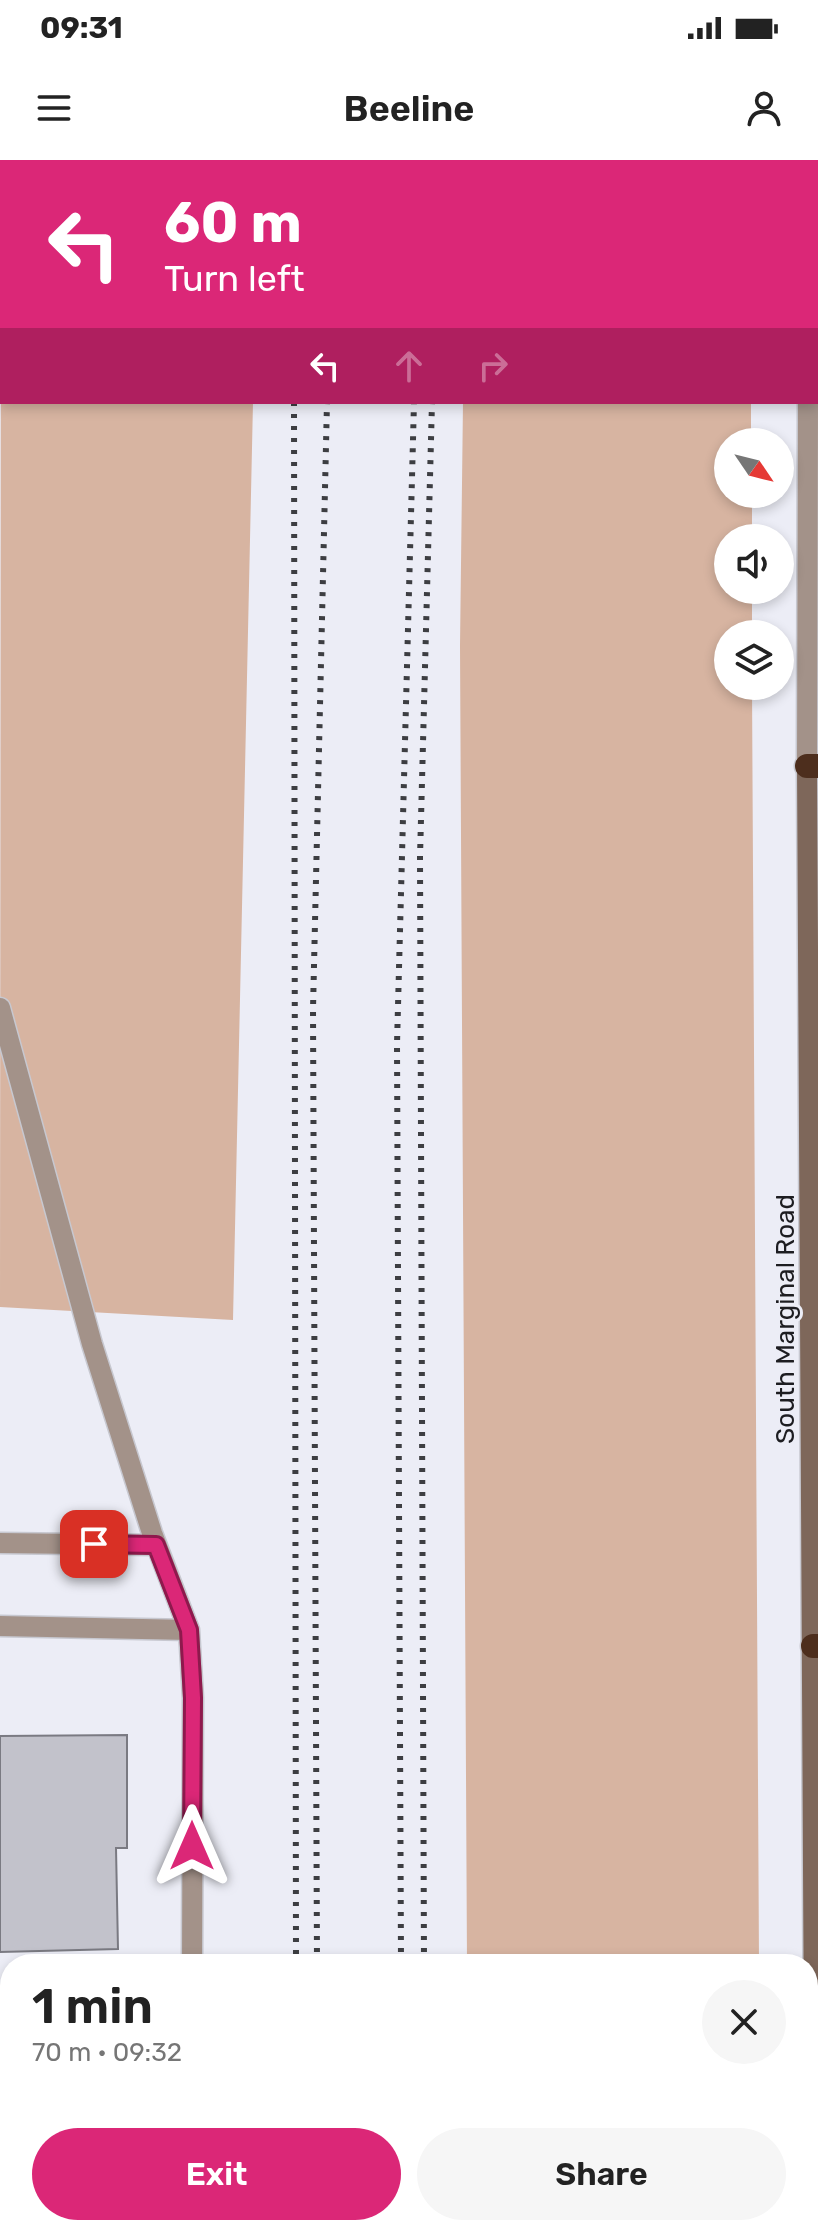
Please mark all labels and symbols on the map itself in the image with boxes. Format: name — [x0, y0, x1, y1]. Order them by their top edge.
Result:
north arrow — [714, 428, 794, 508]
street label: South Marginal Road — [770, 1194, 801, 1444]
pin — [60, 1510, 128, 1578]
position arrow — [150, 1804, 234, 1888]

